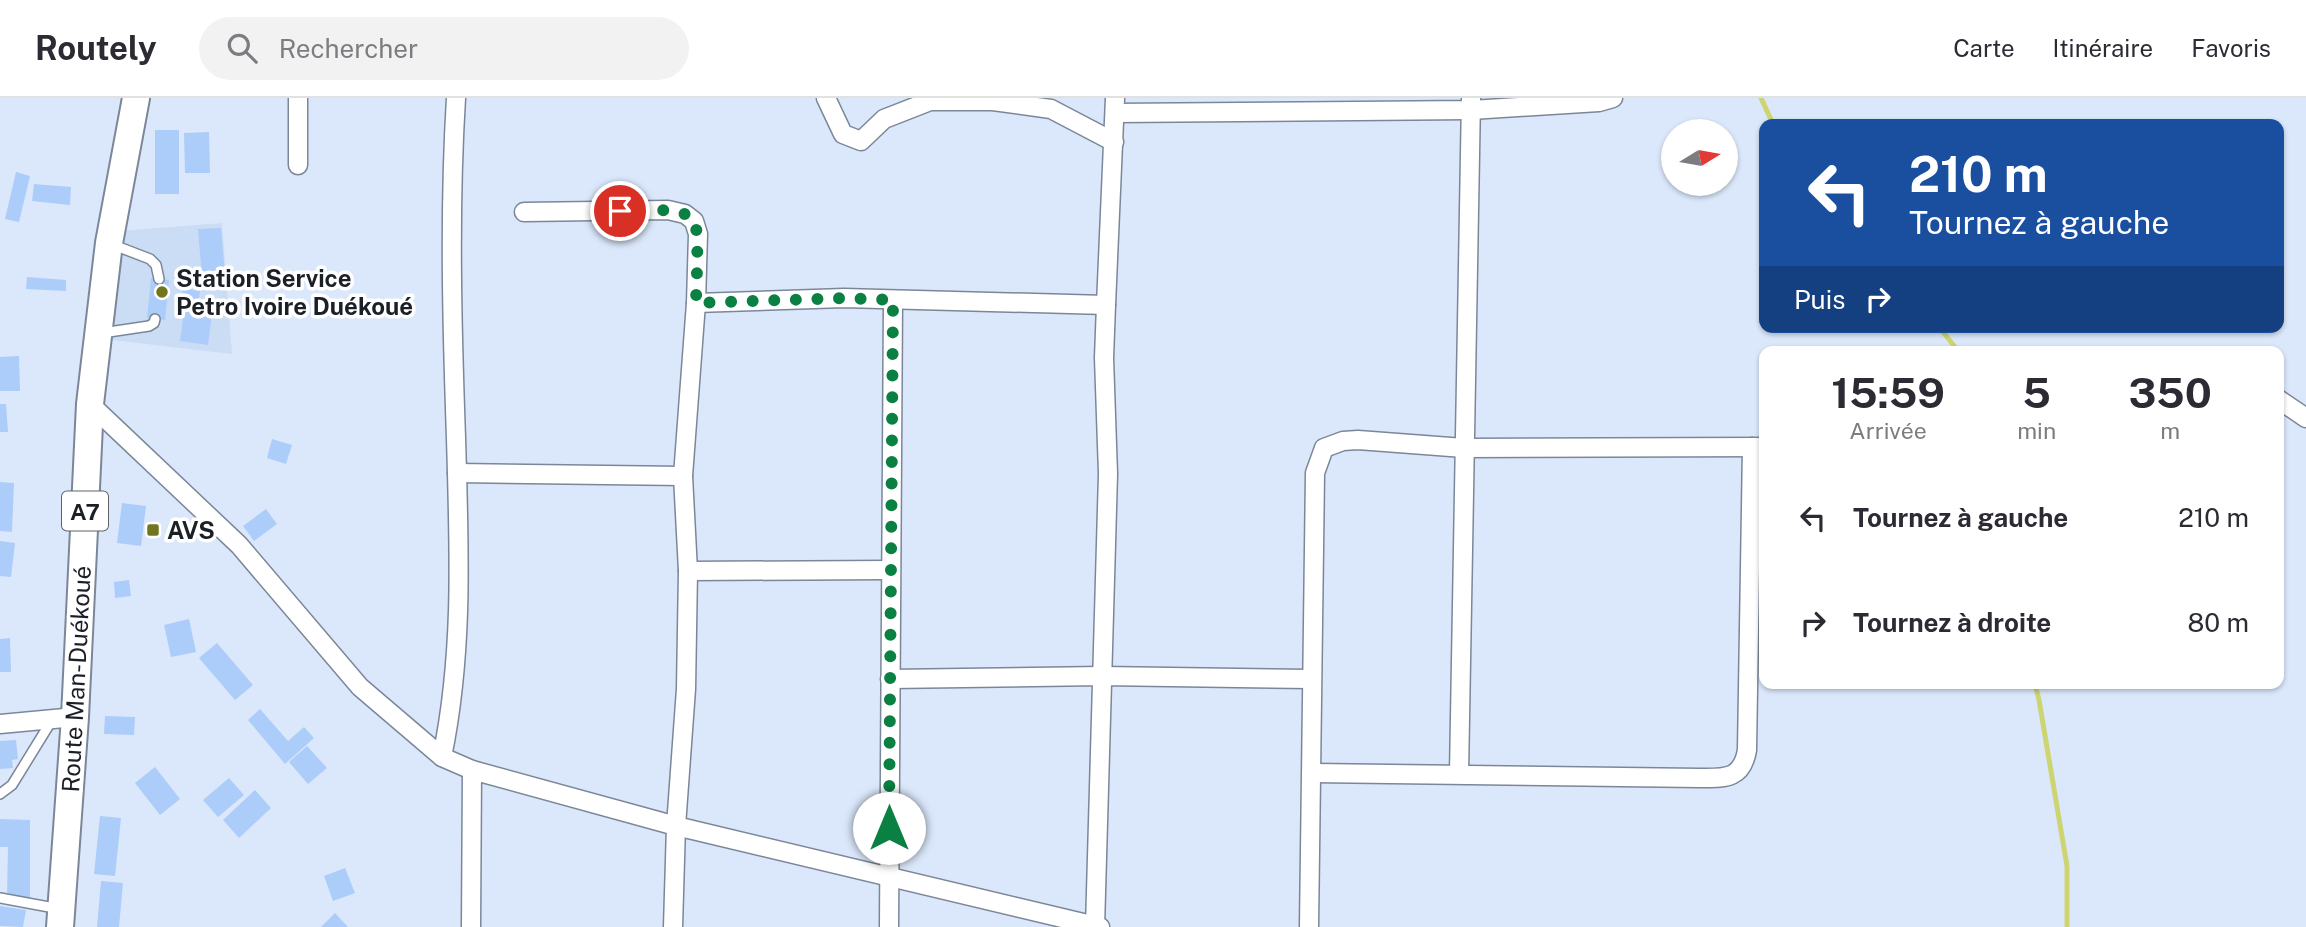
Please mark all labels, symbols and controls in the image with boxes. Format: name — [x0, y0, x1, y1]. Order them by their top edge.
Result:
search box — [199, 17, 689, 80]
text: Routely — [35, 29, 157, 67]
icon: search — [223, 29, 261, 67]
text: Rechercher — [279, 33, 418, 64]
text: Carte — [1953, 34, 2015, 62]
text: Itinéraire — [2053, 34, 2153, 62]
text: Favoris — [2191, 34, 2271, 62]
north arrow — [1661, 119, 1738, 196]
map controls — [1661, 119, 1738, 196]
text: 210 m — [1909, 145, 2048, 203]
icon: left — [1794, 147, 1885, 238]
pin — [590, 181, 650, 241]
icon: arrive — [601, 192, 639, 230]
text: Tournez à gauche — [1909, 204, 2169, 241]
place label: Station Service Petro Ivoire Duékoué — [176, 264, 413, 320]
icon: right — [1859, 280, 1897, 318]
marker: Station Service Petro Ivoire Duékoué — [154, 284, 170, 300]
text: Puis — [1794, 284, 1845, 315]
text: 15:59 — [1831, 368, 1945, 417]
text: 5 — [2022, 368, 2051, 417]
text: 350 — [2128, 368, 2212, 417]
text: Arrivée — [1849, 417, 1927, 444]
text: min — [2017, 417, 2056, 444]
text: m — [2160, 417, 2180, 444]
road number: A7 — [62, 492, 108, 530]
icon: left — [1794, 499, 1832, 537]
text: Tournez à gauche — [1853, 502, 2068, 533]
text: 210 m — [2178, 502, 2249, 533]
place label: AVS — [167, 516, 215, 544]
marker: AVS — [145, 522, 161, 538]
street label: Route Man-Duékoué — [56, 565, 96, 793]
icon: right — [1794, 604, 1832, 642]
text: Tournez à droite — [1853, 607, 2051, 638]
text: 80 m — [2188, 607, 2249, 638]
position arrow — [852, 791, 926, 865]

